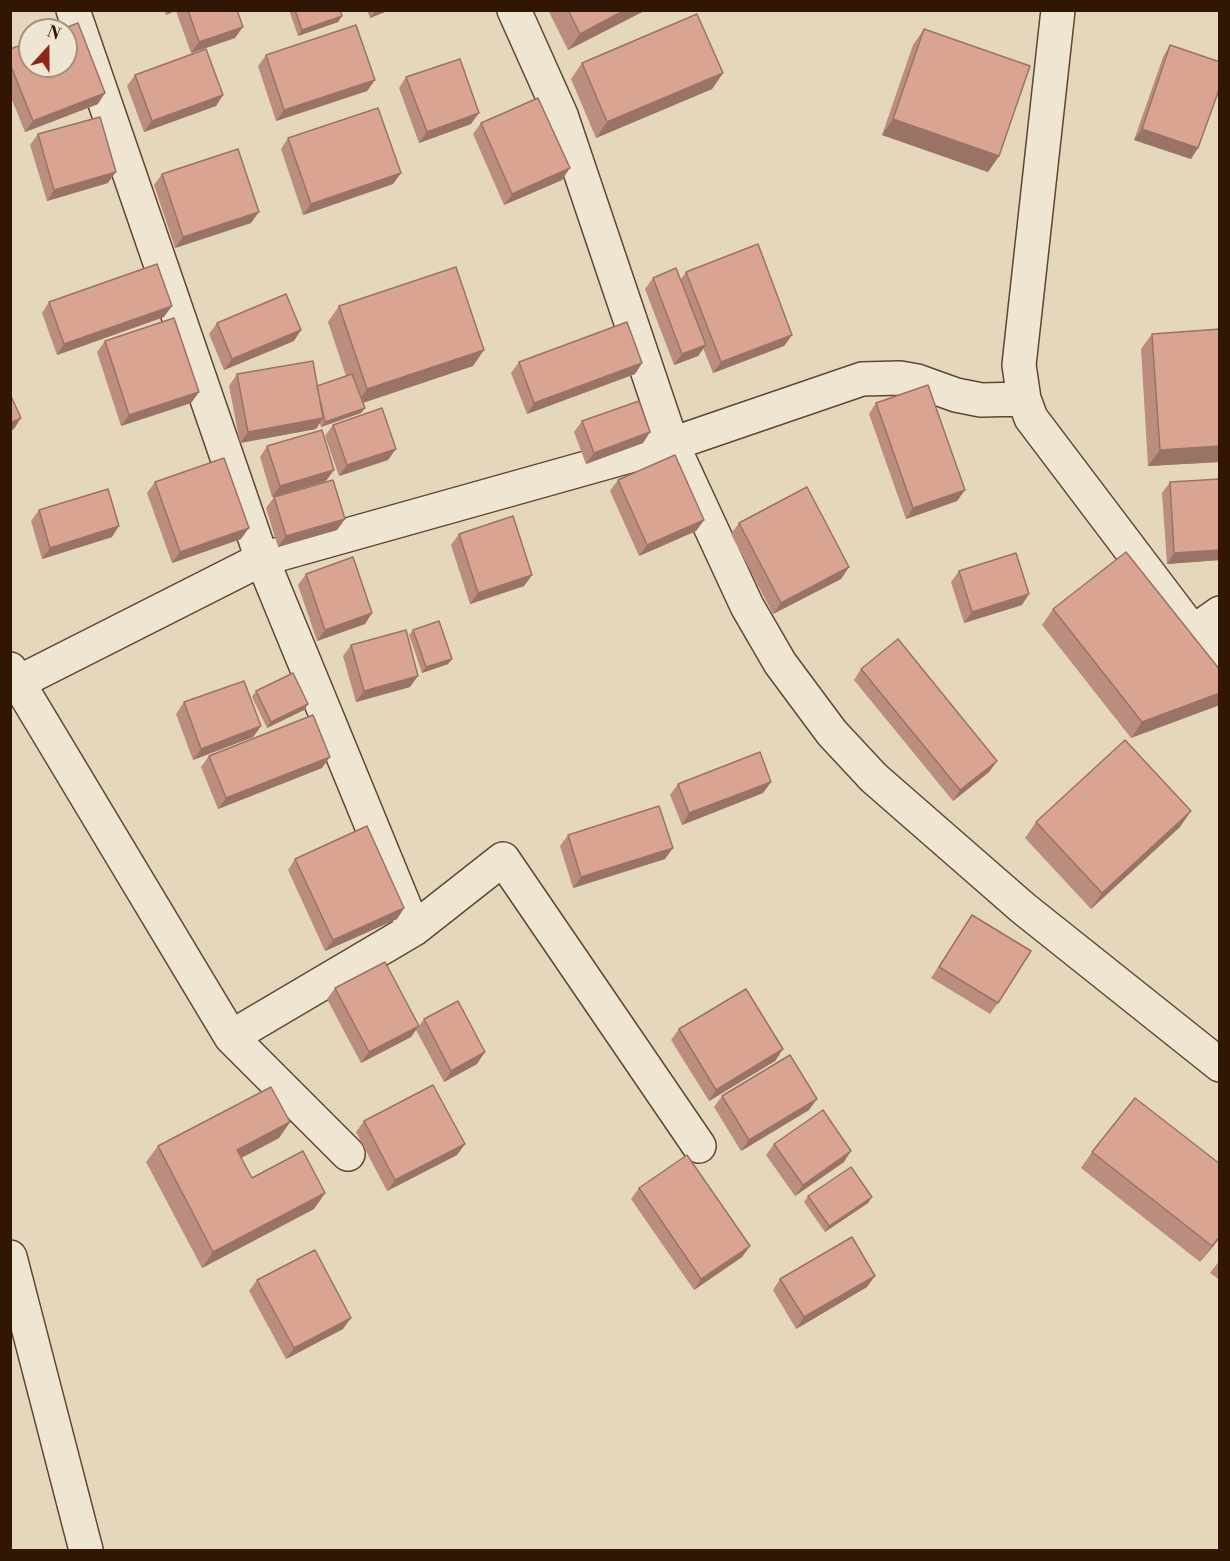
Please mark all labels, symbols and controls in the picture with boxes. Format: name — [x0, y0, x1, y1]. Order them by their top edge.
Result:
north arrow — [18, 18, 78, 78]
text: N — [44, 21, 63, 45]

